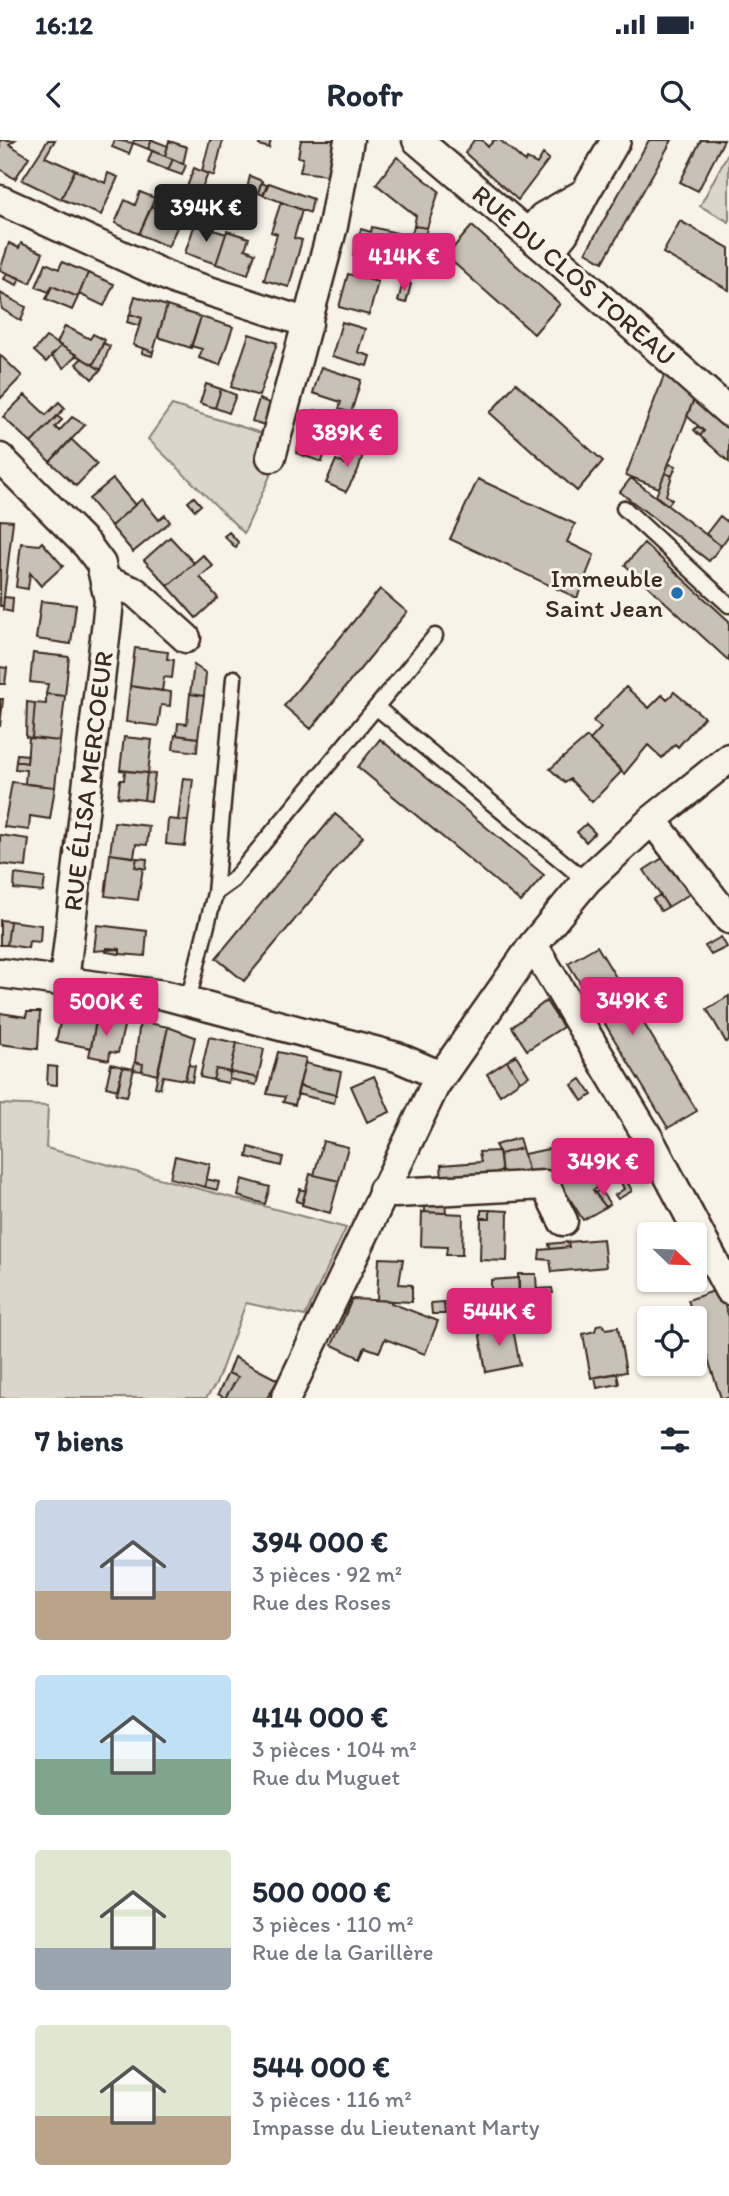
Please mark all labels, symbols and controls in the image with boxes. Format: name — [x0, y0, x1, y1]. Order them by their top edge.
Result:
text: 16:12 — [35, 9, 93, 41]
icon: back — [35, 76, 73, 114]
text: Roofr — [327, 76, 402, 114]
icon: search — [656, 76, 694, 114]
street label: RUE DU CLOS TOREAU — [466, 178, 682, 372]
pin: 394K € — [149, 184, 263, 244]
text: 394K € — [170, 193, 242, 221]
pin: 414K € — [347, 234, 461, 293]
text: 414K € — [368, 242, 440, 270]
pin: 389K € — [290, 410, 404, 469]
text: 389K € — [312, 418, 382, 446]
place label: Immeuble Saint Jean — [545, 562, 663, 624]
marker: Immeuble Saint Jean — [669, 585, 685, 601]
street label: RUE ÉLISA MERCOEUR — [56, 649, 120, 913]
pin: 500K € — [49, 978, 163, 1038]
pin: 349K € — [575, 978, 689, 1037]
text: 349K € — [596, 986, 668, 1014]
text: 500K € — [69, 987, 143, 1015]
pin: 349K € — [546, 1138, 660, 1198]
text: 349K € — [567, 1147, 639, 1175]
north arrow — [637, 1222, 707, 1292]
map controls — [637, 1222, 707, 1376]
pin: 544K € — [442, 1288, 556, 1348]
text: 544K € — [463, 1297, 535, 1325]
button: locate — [637, 1306, 707, 1376]
icon: filters — [656, 1421, 694, 1459]
text: 7 biens — [35, 1422, 124, 1459]
text: 394 000 € — [252, 1523, 388, 1560]
icon: home — [91, 1528, 175, 1612]
text: 3 pièces · 92 m² — [252, 1560, 402, 1588]
text: Rue des Roses — [252, 1588, 391, 1616]
text: 414 000 € — [252, 1698, 388, 1735]
icon: home — [91, 1703, 175, 1787]
text: 3 pièces · 104 m² — [252, 1735, 417, 1763]
text: Rue du Muguet — [252, 1763, 400, 1791]
text: 500 000 € — [252, 1873, 391, 1910]
icon: home — [91, 1878, 175, 1962]
text: 3 pièces · 110 m² — [252, 1910, 414, 1938]
text: Rue de la Garillère — [252, 1938, 434, 1966]
text: 544 000 € — [252, 2048, 390, 2085]
icon: home — [91, 2053, 175, 2137]
text: 3 pièces · 116 m² — [252, 2085, 412, 2113]
text: Impasse du Lieutenant Marty — [252, 2113, 540, 2141]

